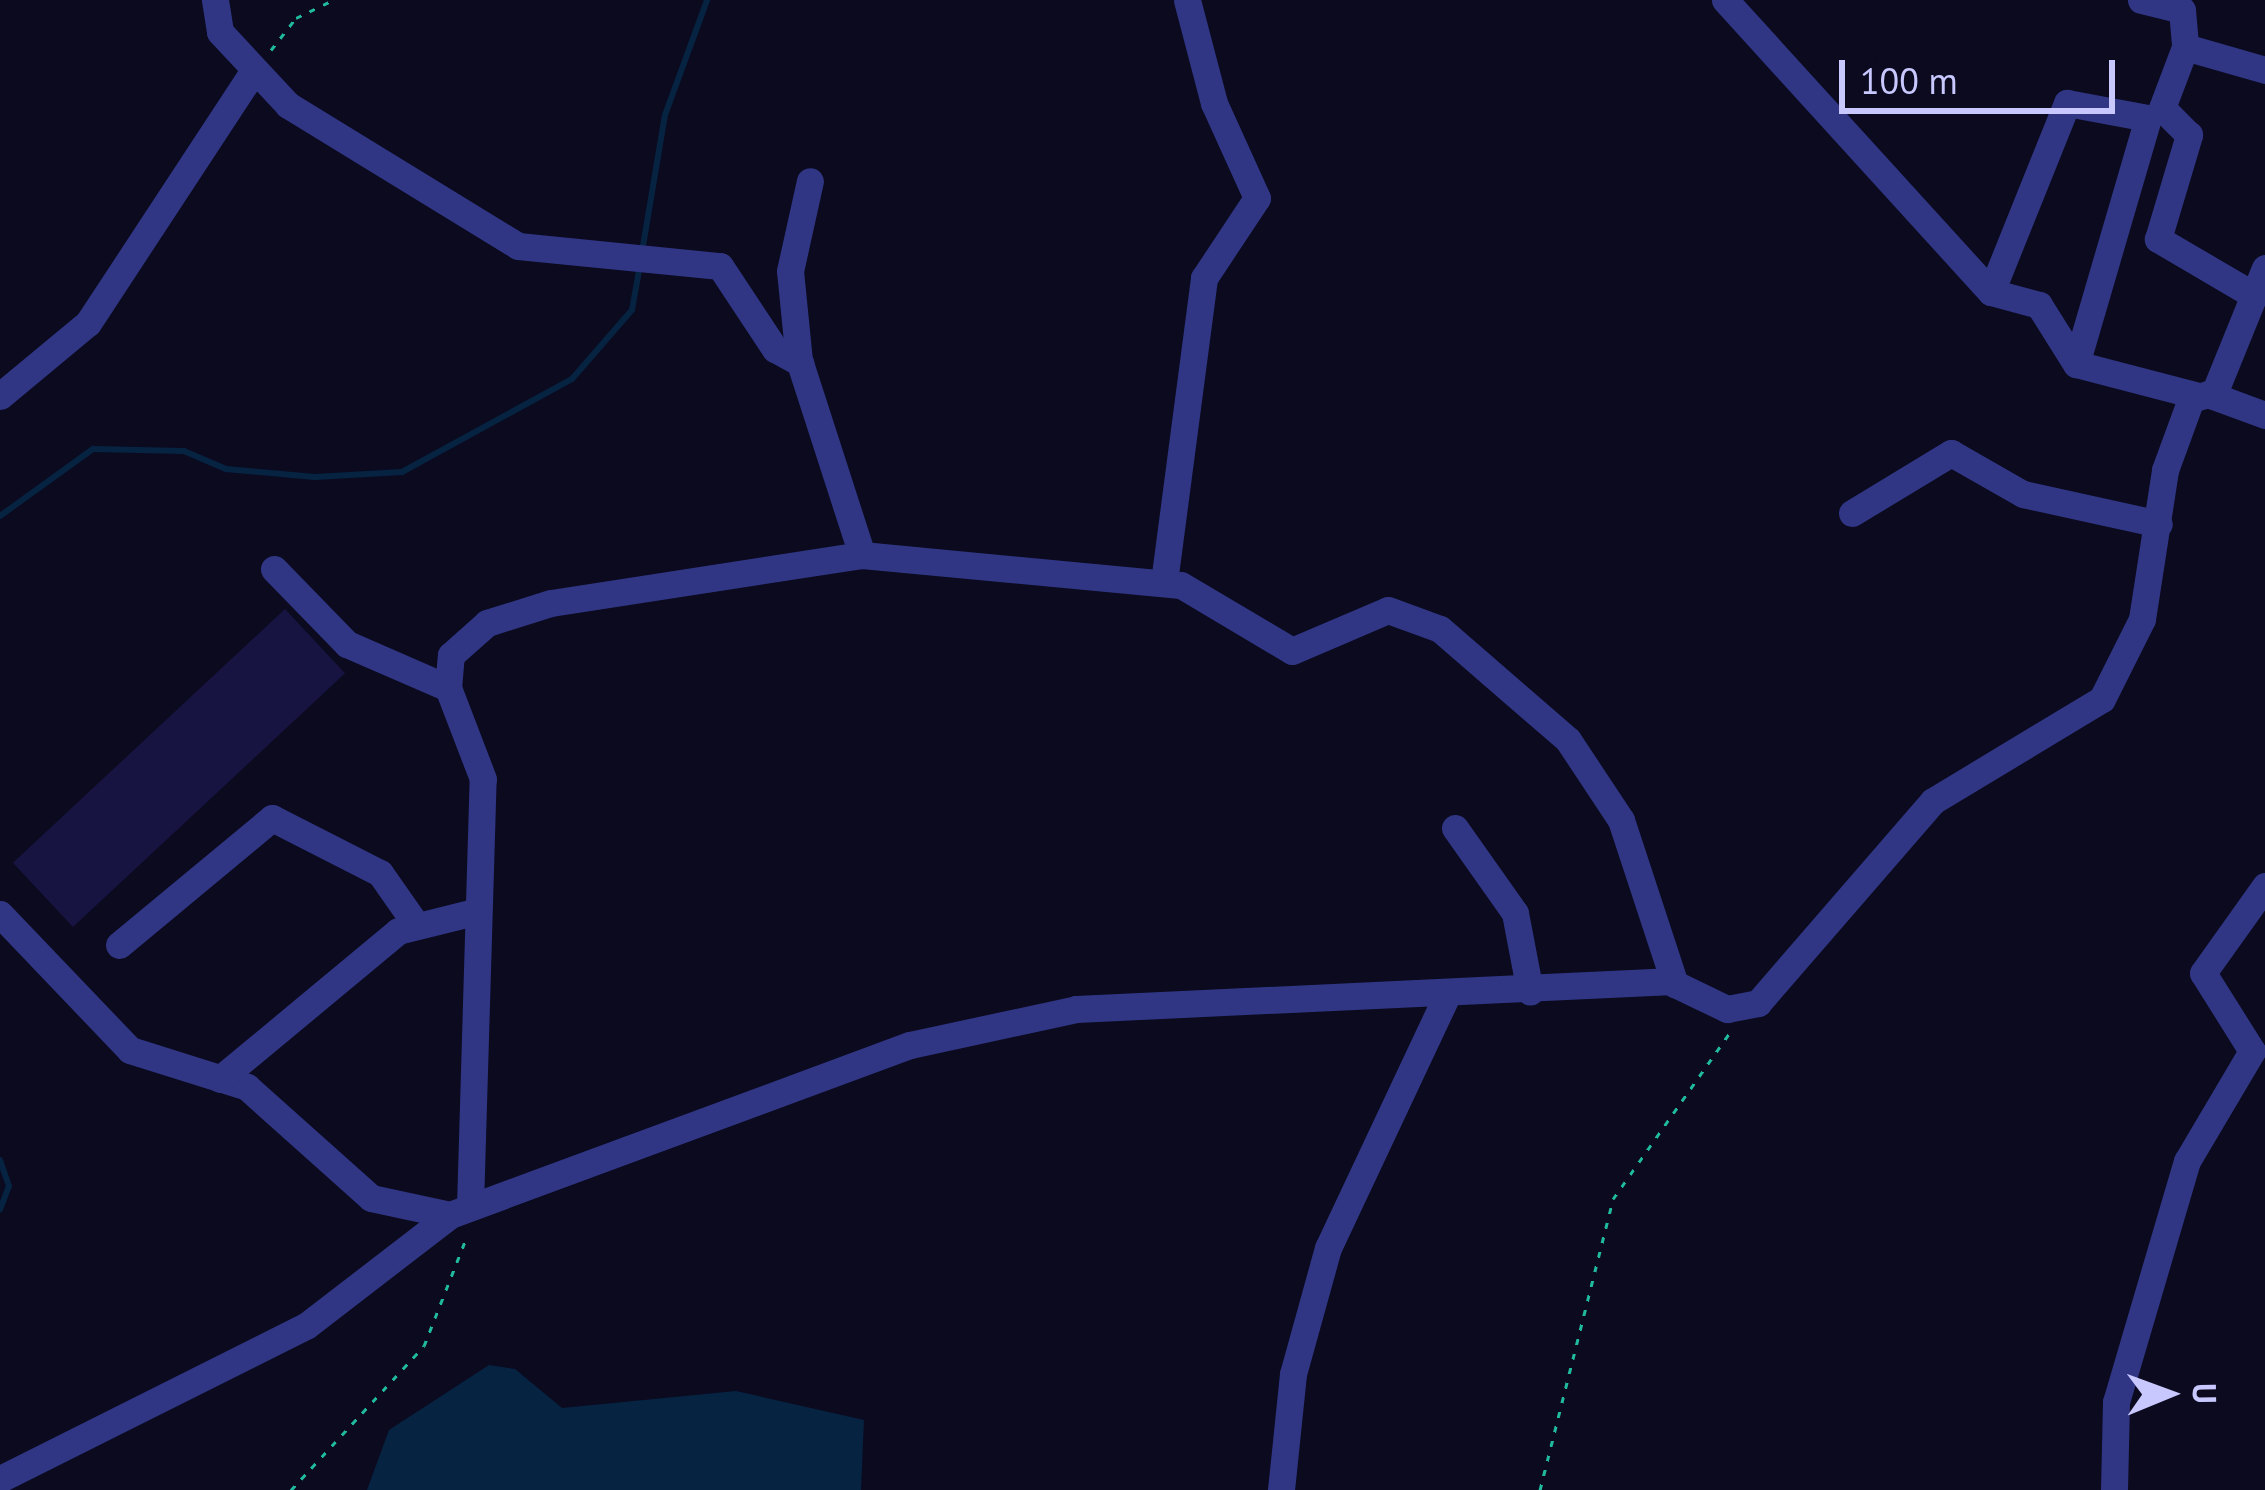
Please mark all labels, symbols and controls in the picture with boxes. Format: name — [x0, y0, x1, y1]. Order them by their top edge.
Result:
scale bar — [1845, 36, 2121, 110]
text: 100 m — [1860, 57, 1958, 104]
north arrow — [2109, 1334, 2229, 1454]
text: U — [2184, 1383, 2227, 1404]

